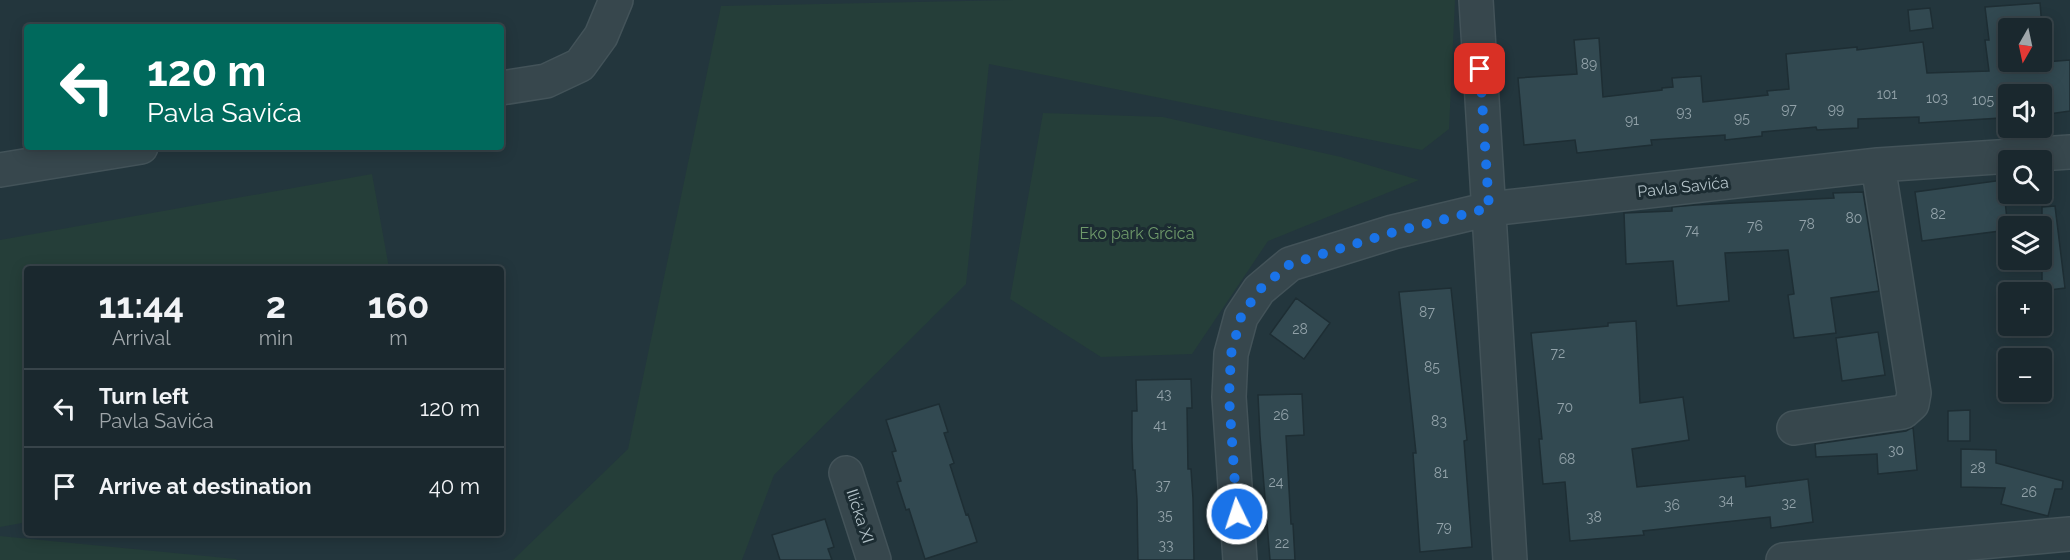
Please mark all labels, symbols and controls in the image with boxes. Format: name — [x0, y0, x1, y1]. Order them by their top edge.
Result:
north arrow — [1998, 18, 2052, 72]
map controls — [1998, 18, 2052, 402]
pin — [1454, 43, 1505, 94]
text: 120 m — [147, 47, 266, 96]
icon: left — [48, 48, 126, 126]
icon: arrive — [1463, 52, 1496, 85]
house number: 89 — [1581, 56, 1597, 72]
button: sound — [1998, 84, 2052, 138]
house number: 101 — [1877, 86, 1897, 102]
house number: 103 — [1926, 90, 1948, 106]
house number: 105 — [1972, 92, 1994, 108]
text: Pavla Savića — [147, 97, 302, 128]
house number: 97 — [1781, 101, 1797, 117]
house number: 99 — [1828, 101, 1844, 117]
house number: 93 — [1676, 104, 1692, 120]
house number: 95 — [1734, 110, 1750, 126]
house number: 91 — [1625, 112, 1639, 128]
button: search — [1998, 150, 2052, 204]
street label: Pavla Savića — [1636, 173, 1730, 201]
house number: 82 — [1930, 206, 1946, 222]
house number: 80 — [1846, 210, 1862, 226]
house number: 78 — [1799, 216, 1815, 232]
button: layers — [1998, 216, 2052, 270]
house number: 76 — [1747, 218, 1763, 234]
house number: 74 — [1685, 222, 1700, 238]
park label: Eko park Grčica — [1080, 224, 1194, 243]
button: + — [1998, 282, 2052, 336]
text: 11:44 — [99, 284, 184, 326]
text: 2 — [266, 284, 286, 326]
text: 160 — [368, 284, 429, 326]
house number: 87 — [1419, 304, 1435, 320]
house number: 28 — [1292, 321, 1308, 337]
text: Arrival — [112, 326, 171, 350]
text: min — [259, 326, 293, 350]
text: m — [389, 326, 408, 350]
house number: 72 — [1551, 345, 1565, 361]
button: − — [1998, 348, 2052, 402]
house number: 85 — [1424, 359, 1440, 375]
text: Turn left — [99, 383, 189, 409]
house number: 43 — [1156, 386, 1172, 402]
icon: left — [48, 392, 81, 425]
text: 120 m — [420, 395, 480, 421]
house number: 70 — [1557, 399, 1573, 415]
house number: 26 — [1273, 407, 1289, 423]
text: Pavla Savića — [99, 409, 214, 433]
house number: 83 — [1431, 413, 1447, 429]
house number: 41 — [1153, 417, 1167, 433]
house number: 30 — [1888, 442, 1904, 458]
house number: 68 — [1559, 451, 1575, 467]
house number: 28 — [1970, 460, 1986, 476]
house number: 81 — [1434, 465, 1448, 481]
icon: arrive — [48, 470, 81, 503]
text: Arrive at destination — [99, 473, 312, 499]
text: 40 m — [429, 473, 480, 499]
house number: 24 — [1269, 474, 1284, 490]
house number: 37 — [1156, 477, 1171, 493]
position arrow — [1205, 482, 1269, 546]
house number: 26 — [2021, 484, 2037, 500]
street label: Ilićka XI — [842, 487, 878, 545]
house number: 34 — [1718, 492, 1734, 508]
house number: 32 — [1782, 495, 1796, 511]
house number: 36 — [1664, 497, 1680, 513]
house number: 35 — [1157, 507, 1173, 523]
house number: 38 — [1586, 509, 1602, 525]
house number: 79 — [1436, 519, 1452, 535]
house number: 22 — [1275, 535, 1289, 551]
house number: 33 — [1159, 537, 1173, 553]

